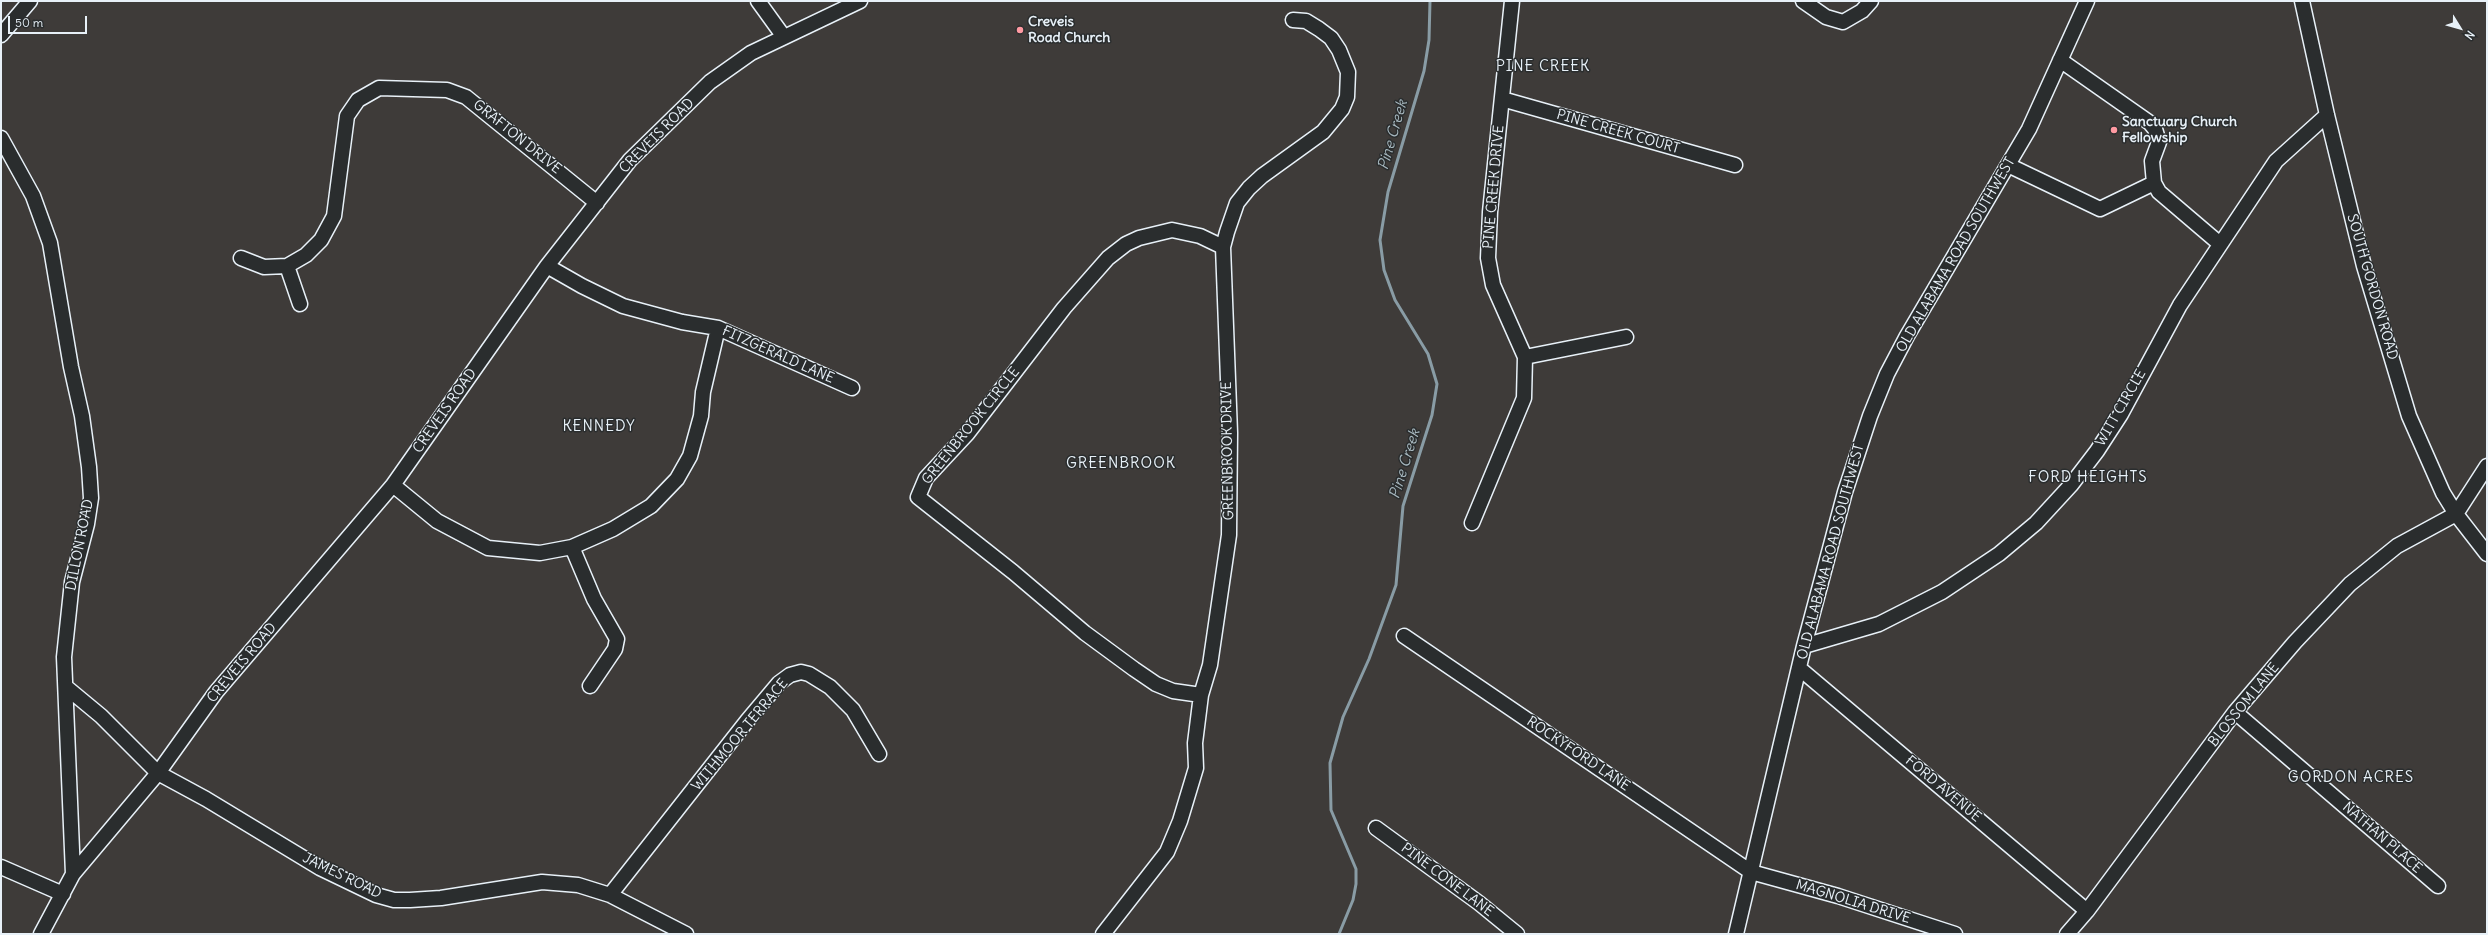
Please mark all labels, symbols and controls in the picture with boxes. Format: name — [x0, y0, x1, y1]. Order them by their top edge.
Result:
scale bar — [10, 8, 89, 34]
north arrow — [2440, 8, 2480, 48]
place label: Creveis Road Church — [1028, 14, 1110, 46]
text: 50 m — [15, 15, 43, 30]
marker: Creveis Road Church — [1015, 25, 1025, 35]
text: N — [2462, 28, 2477, 42]
district label: PINE CREEK — [1496, 58, 1590, 76]
street label: CREVEIS ROAD — [616, 95, 698, 177]
street label: GRAFTON DRIVE — [470, 96, 564, 178]
water label: Pine Creek — [1374, 98, 1412, 172]
street label: PINE CREEK COURT — [1554, 106, 1682, 158]
place label: Sanctuary Church Fellowship — [2122, 114, 2237, 146]
street label: PINE CREEK DRIVE — [1480, 124, 1508, 250]
marker: Sanctuary Church Fellowship — [2109, 125, 2119, 135]
street label: OLD ALABAMA ROAD SOUTHWEST — [1893, 154, 2019, 356]
street label: SOUTH GORDON ROAD — [2343, 212, 2401, 362]
street label: FITZGERALD LANE — [719, 323, 837, 387]
street label: GREENBROOK CIRCLE — [919, 364, 1023, 488]
street label: CREVEIS ROAD — [410, 366, 480, 456]
street label: WITT CIRCLE — [2092, 367, 2150, 449]
street label: GREENBROOK DRIVE — [1218, 382, 1238, 520]
district label: KENNEDY — [562, 418, 636, 436]
water label: Pine Creek — [1386, 427, 1424, 501]
street label: OLD ALABAMA ROAD SOUTHWEST — [1794, 442, 1868, 662]
district label: GREENBROOK — [1066, 455, 1176, 473]
district label: FORD HEIGHTS — [2028, 469, 2148, 487]
street label: DILLON ROAD — [63, 498, 97, 592]
street label: CREVEIS ROAD — [204, 620, 280, 706]
street label: BLOSSOM LANE — [2205, 660, 2283, 750]
street label: WITHMOOR TERRACE — [688, 676, 792, 794]
street label: ROCKYFORD LANE — [1523, 713, 1633, 795]
street label: FORD AVENUE — [1902, 752, 1984, 826]
district label: GORDON ACRES — [2288, 769, 2414, 787]
street label: NATHAN PLACE — [2339, 799, 2425, 877]
street label: PINE CONE LANE — [1398, 840, 1496, 920]
street label: JAMES ROAD — [300, 850, 384, 902]
street label: MAGNOLIA DRIVE — [1794, 877, 1912, 927]

